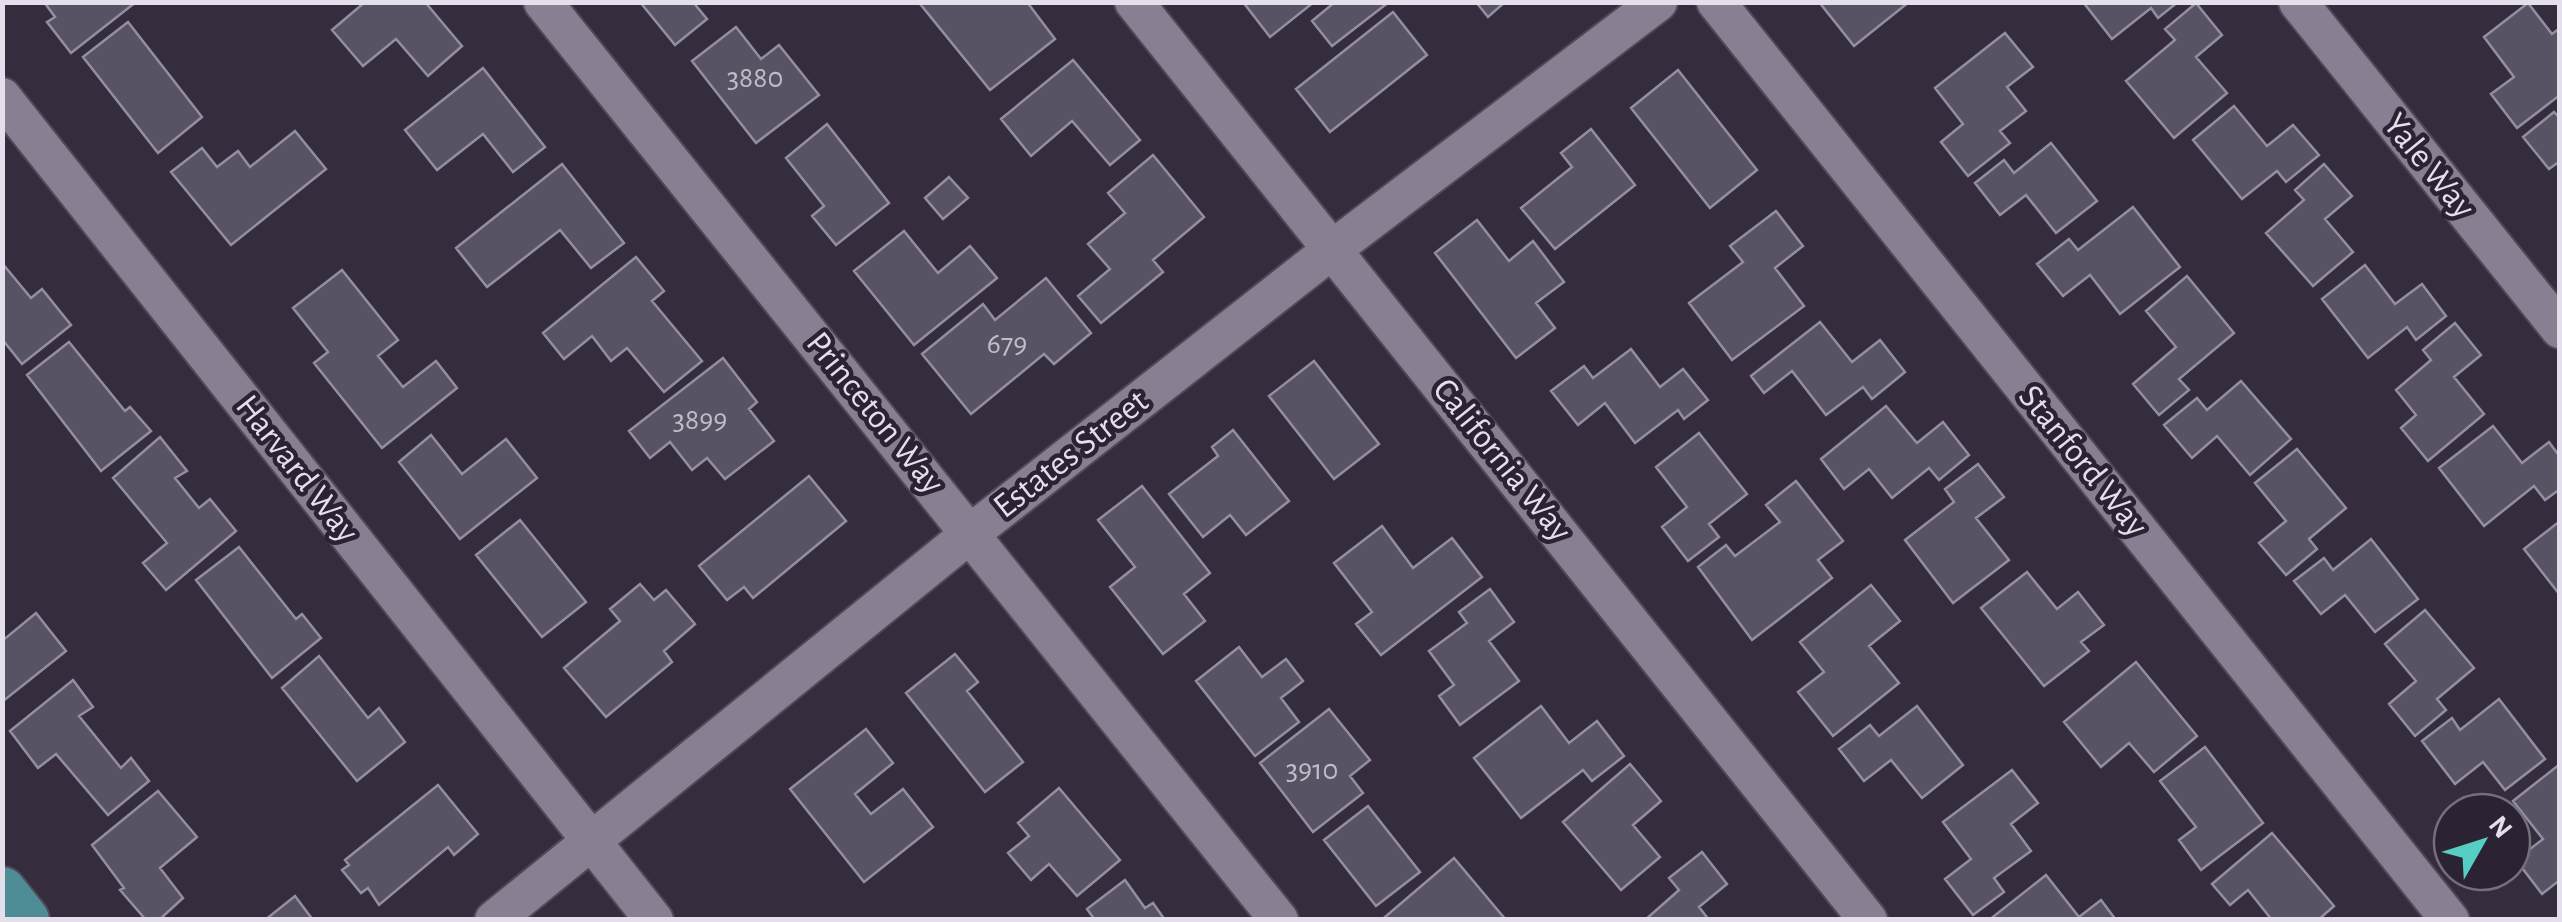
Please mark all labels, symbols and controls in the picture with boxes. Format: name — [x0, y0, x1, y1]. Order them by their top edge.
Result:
house number: 3880 — [727, 63, 783, 93]
street label: Yale Way — [2377, 107, 2481, 225]
street label: Princeton Way — [800, 326, 950, 500]
house number: 679 — [987, 329, 1027, 359]
street label: California Way — [1426, 372, 1578, 548]
street label: Stanford Way — [2012, 379, 2154, 543]
street label: Estates Street — [987, 383, 1155, 525]
street label: Harvard Way — [229, 389, 365, 549]
house number: 3899 — [673, 405, 727, 435]
house number: 3910 — [1286, 755, 1338, 785]
north arrow — [2432, 792, 2532, 892]
text: N — [2483, 811, 2517, 844]

